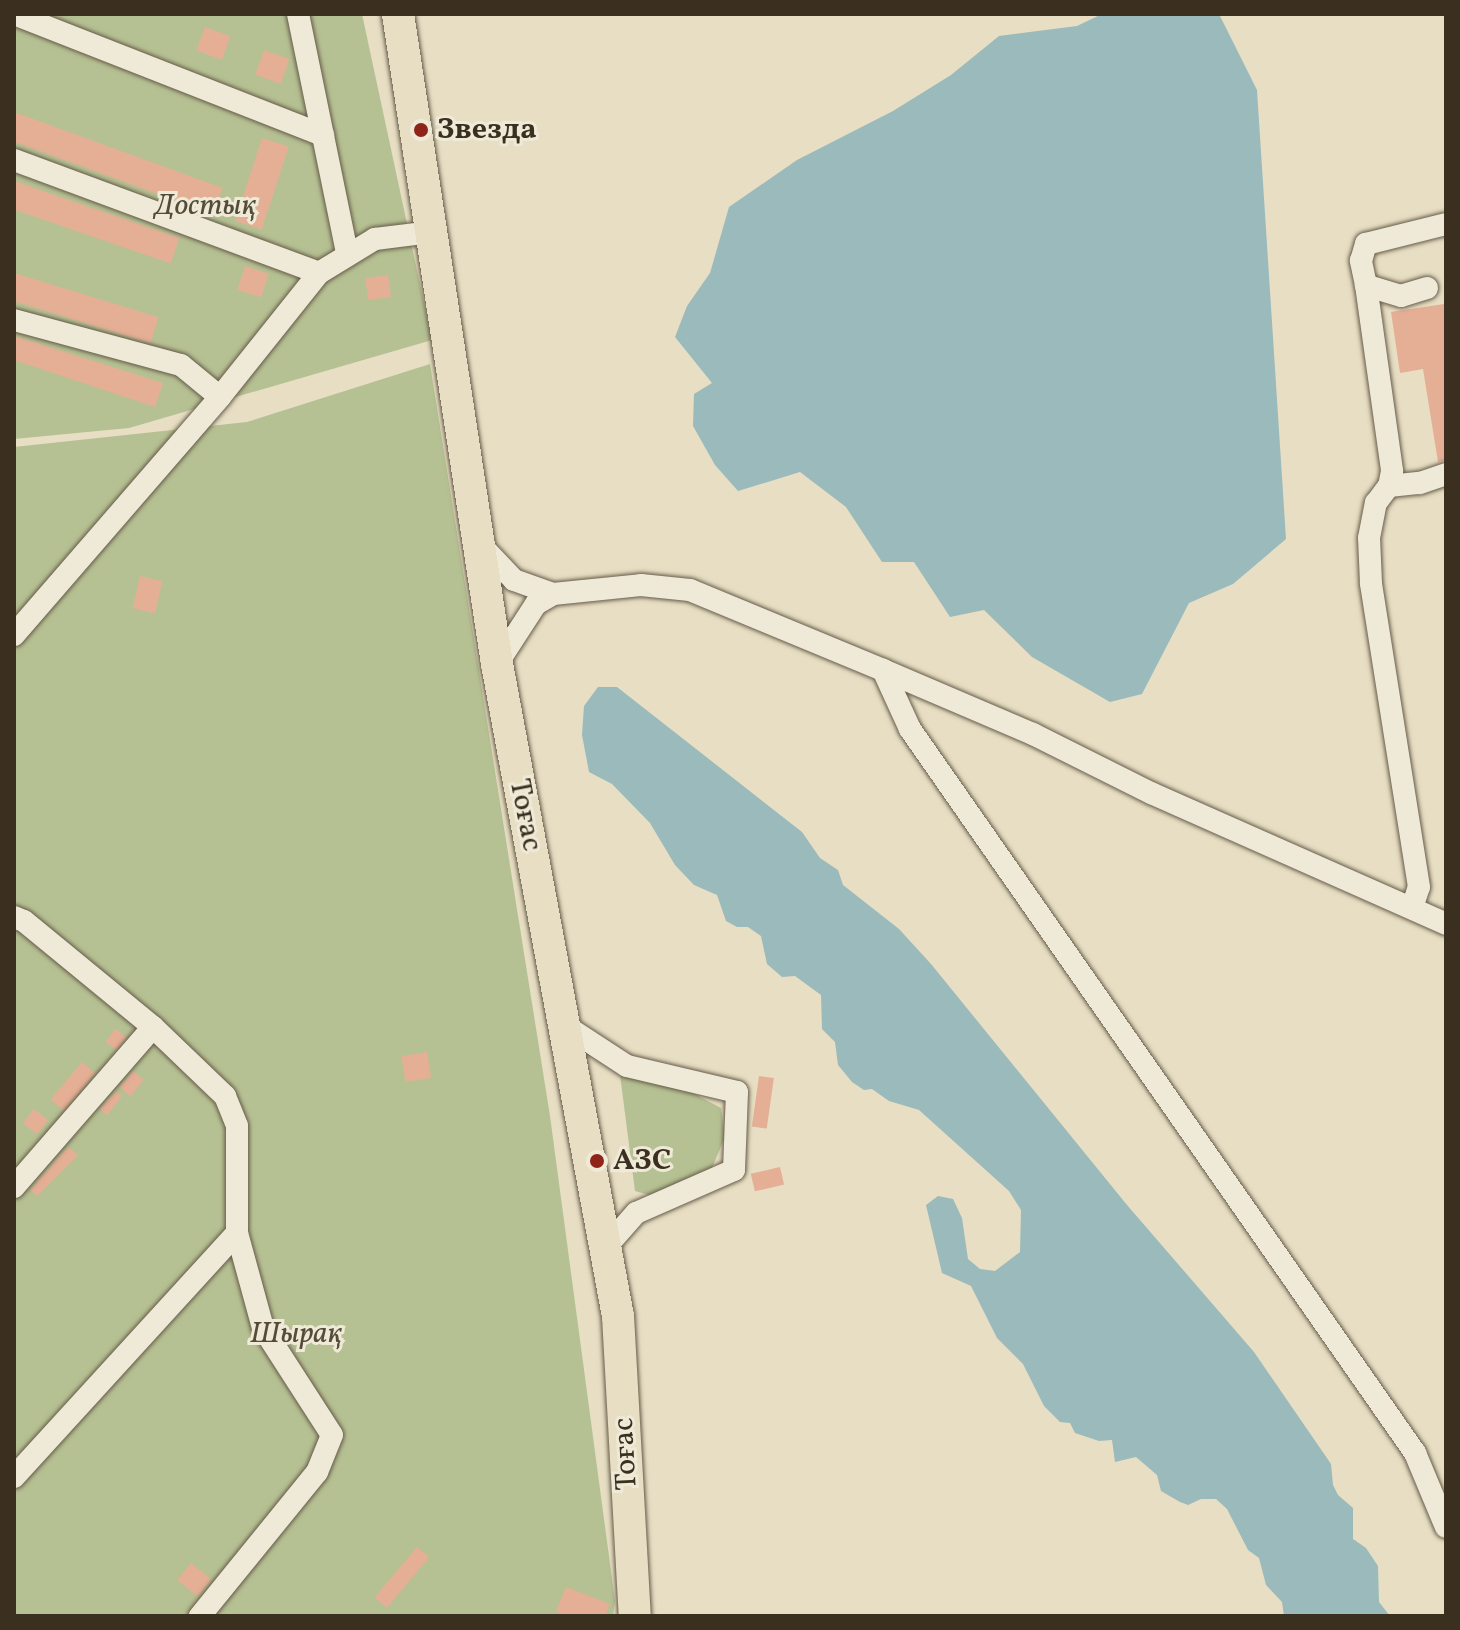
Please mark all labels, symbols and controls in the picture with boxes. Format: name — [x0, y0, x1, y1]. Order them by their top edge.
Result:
place label: Звезда — [437, 112, 537, 148]
marker: Звезда — [412, 121, 430, 139]
park label: Достық — [154, 188, 256, 224]
street label: Тоғас — [500, 776, 550, 854]
place label: АЗС — [613, 1143, 671, 1179]
marker: АЗС — [588, 1152, 606, 1170]
park label: Шырақ — [250, 1316, 342, 1352]
street label: Тоғас — [606, 1417, 646, 1491]

